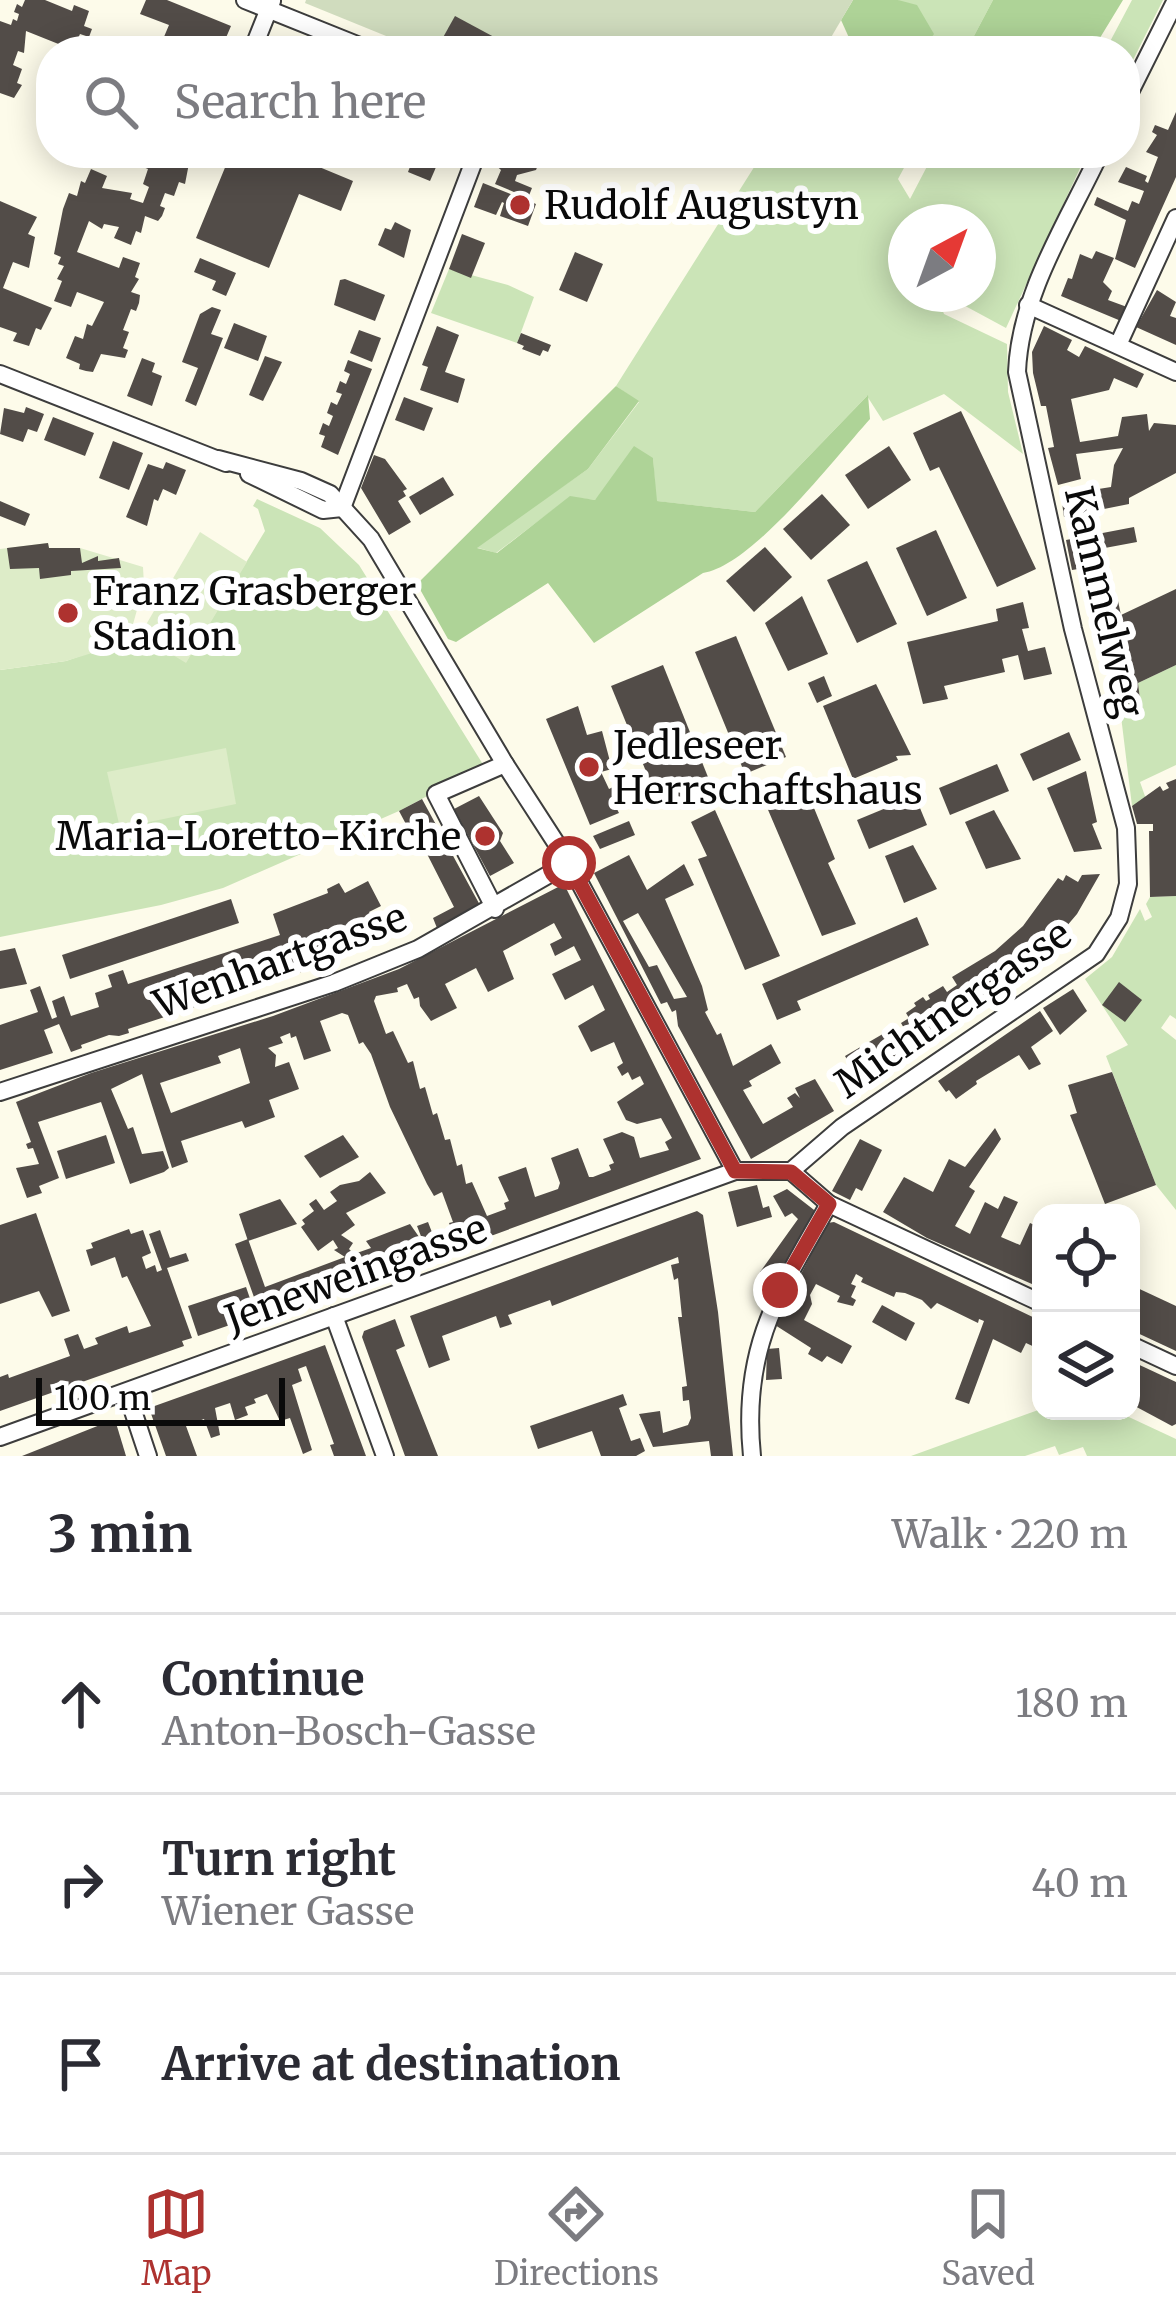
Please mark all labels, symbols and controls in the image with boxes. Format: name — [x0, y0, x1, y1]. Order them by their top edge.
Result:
search box — [36, 36, 1140, 168]
icon: search — [78, 69, 144, 135]
text: Search here — [174, 74, 426, 130]
place label: Rudolf Augustyn — [544, 181, 859, 230]
marker: Rudolf Augustyn — [507, 192, 533, 218]
north arrow — [888, 204, 996, 312]
street label: Kammelweg — [1054, 482, 1154, 722]
place label: Franz Grasberger Stadion — [92, 567, 416, 661]
marker: Franz Grasberger Stadion — [55, 600, 81, 626]
place label: Jedleseer Herrschaftshaus — [612, 721, 923, 815]
marker: Jedleseer Herrschaftshaus — [576, 754, 602, 780]
place label: Maria-Loretto-Kirche — [56, 812, 461, 861]
marker: Maria-Loretto-Kirche — [472, 823, 498, 849]
route start — [542, 836, 596, 890]
street label: Wenhartgasse — [146, 893, 413, 1030]
street label: Michtnergasse — [825, 909, 1081, 1109]
street label: Jeneweingasse — [218, 1204, 493, 1344]
map controls — [1032, 1204, 1140, 1420]
button: locate — [1032, 1204, 1140, 1312]
route end — [753, 1263, 807, 1317]
button: layers — [1032, 1312, 1140, 1420]
scale bar — [36, 1372, 285, 1425]
text: 100 m — [54, 1378, 151, 1419]
text: 3 min — [48, 1502, 192, 1566]
text: Walk · 220 m — [892, 1510, 1128, 1559]
text: Continue — [162, 1651, 364, 1707]
icon: ahead — [48, 1671, 114, 1737]
text: 180 m — [1015, 1679, 1128, 1728]
text: Anton-Bosch-Gasse — [162, 1707, 536, 1756]
text: Turn right — [162, 1831, 396, 1887]
icon: right — [48, 1851, 114, 1917]
text: 40 m — [1031, 1859, 1128, 1908]
text: Wiener Gasse — [162, 1887, 414, 1936]
icon: arrive — [48, 2031, 114, 2097]
text: Arrive at destination — [162, 2036, 620, 2092]
tab: Map — [141, 2181, 212, 2294]
tab: Directions — [494, 2181, 659, 2294]
tab: Saved — [941, 2181, 1035, 2294]

